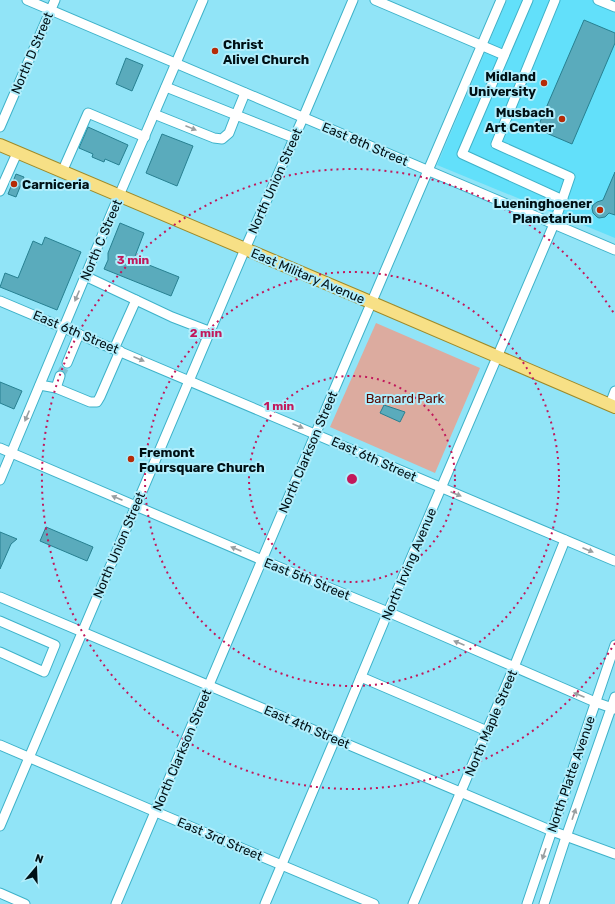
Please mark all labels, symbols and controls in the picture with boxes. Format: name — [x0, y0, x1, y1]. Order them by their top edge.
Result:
street label: North D Street — [8, 10, 56, 96]
place label: Christ Alivel Church — [223, 37, 309, 67]
marker: Christ Alivel Church — [210, 46, 220, 56]
place label: Midland University — [469, 69, 536, 99]
marker: Midland University — [539, 78, 549, 88]
place label: Musbach Art Center — [485, 105, 554, 135]
marker: Musbach Art Center — [557, 114, 567, 124]
street label: East 8th Street — [320, 119, 410, 169]
one-way arrow — [185, 126, 197, 132]
street label: North Union Street — [245, 126, 305, 236]
place label: Carniceria — [22, 177, 89, 192]
marker: Carniceria — [9, 179, 19, 189]
place label: Lueninghoener Planetarium — [494, 196, 592, 226]
street label: North C Street — [77, 197, 125, 283]
marker: Lueninghoener Planetarium — [595, 205, 605, 215]
street label: East Military Avenue — [249, 245, 367, 307]
text: 3 min — [117, 253, 150, 267]
one-way arrow — [74, 291, 80, 302]
street label: East 6th Street — [31, 307, 121, 357]
text: 2 min — [190, 326, 223, 340]
one-way arrow — [133, 356, 145, 363]
street label: North Clarkson Street — [276, 389, 340, 515]
park label: Barnard Park — [366, 391, 445, 406]
text: 1 min — [264, 399, 295, 413]
one-way arrow — [24, 411, 30, 422]
one-way arrow — [292, 423, 303, 429]
street label: East 6th Street — [329, 434, 419, 484]
place label: Fremont Foursquare Church — [139, 445, 265, 475]
marker: Fremont Foursquare Church — [126, 454, 136, 464]
centre of rings — [345, 472, 359, 486]
street label: North Union Street — [90, 490, 148, 600]
one-way arrow — [450, 491, 461, 497]
one-way arrow — [111, 495, 122, 501]
street label: North Irving Avenue — [379, 506, 440, 623]
one-way arrow — [230, 546, 242, 552]
one-way arrow — [583, 547, 594, 553]
street label: East 5th Street — [262, 555, 352, 603]
one-way arrow — [454, 640, 465, 646]
street label: North Maple Street — [462, 668, 520, 778]
street label: North Clarkson Street — [150, 687, 214, 813]
one-way arrow — [572, 691, 584, 697]
street label: East 4th Street — [262, 702, 352, 752]
street label: North Platte Avenue — [544, 714, 598, 834]
one-way arrow — [571, 808, 577, 820]
street label: East 3rd Street — [175, 814, 265, 864]
north arrow — [16, 848, 56, 888]
one-way arrow — [540, 848, 546, 860]
text: N — [33, 852, 45, 866]

